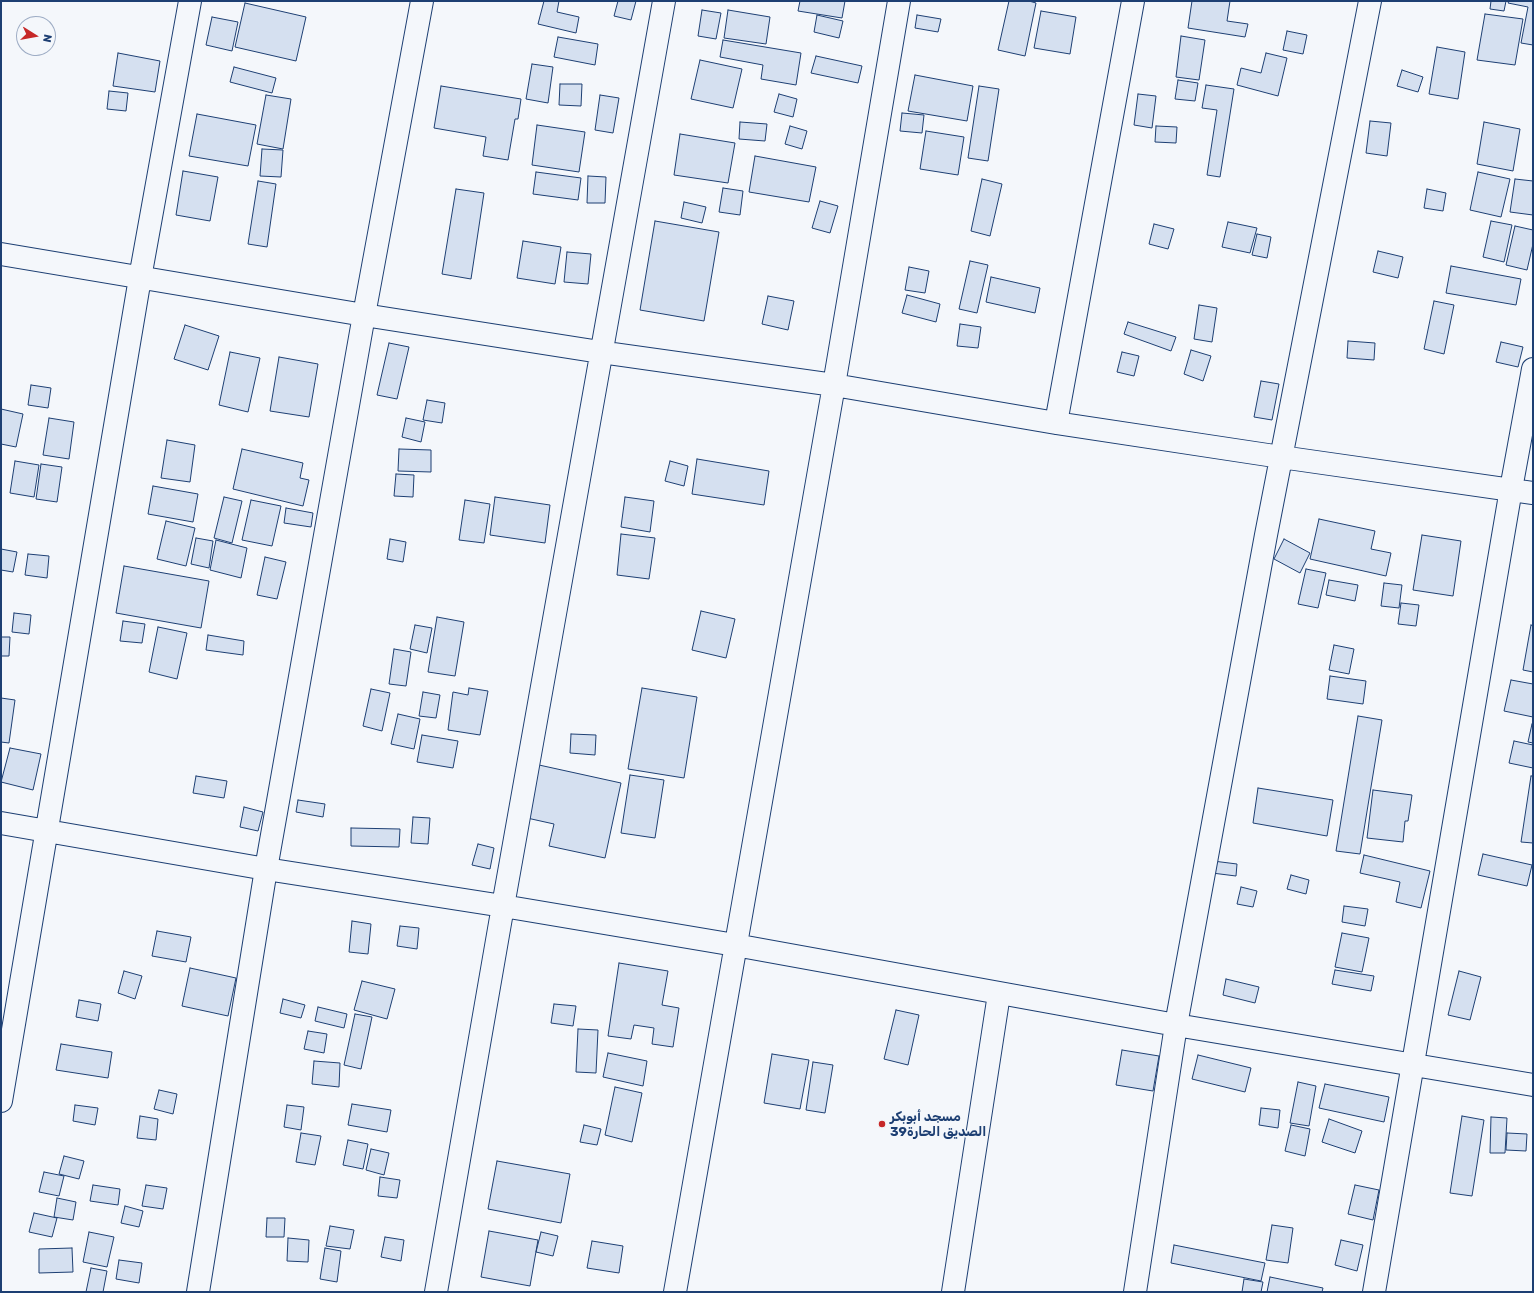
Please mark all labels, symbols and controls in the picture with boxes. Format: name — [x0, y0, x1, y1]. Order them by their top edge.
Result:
north arrow — [16, 16, 56, 56]
text: N — [40, 33, 54, 43]
place label: مسجد أبوبكر الصديق الحارة39 — [890, 1109, 986, 1140]
marker: مسجد أبوبكر الصديق الحارة39 — [877, 1119, 887, 1129]

